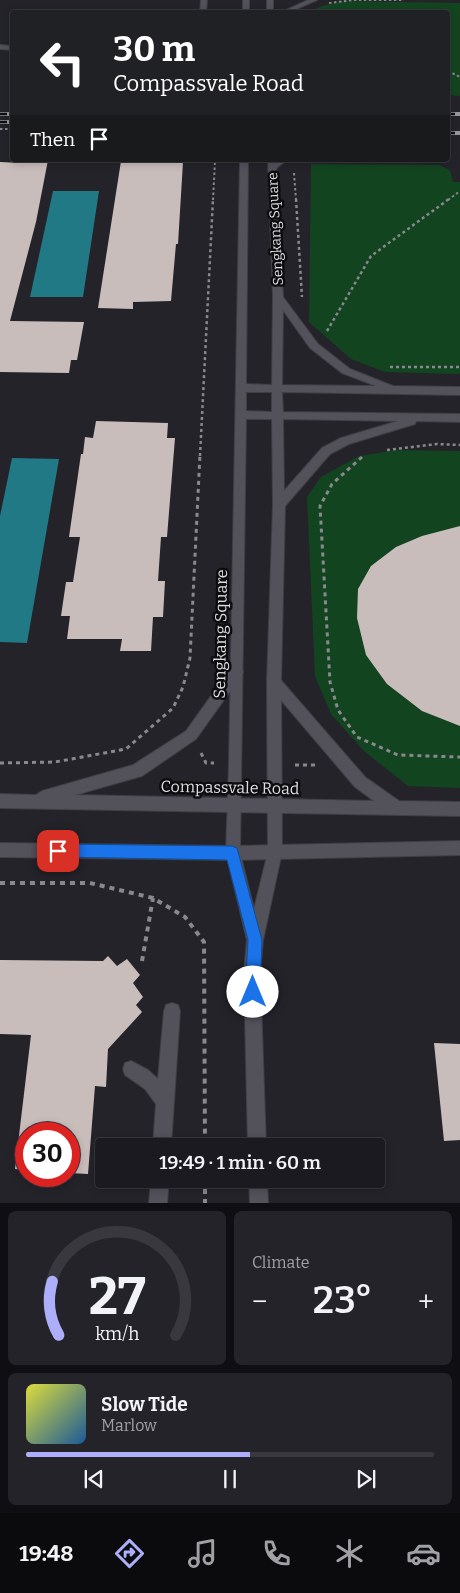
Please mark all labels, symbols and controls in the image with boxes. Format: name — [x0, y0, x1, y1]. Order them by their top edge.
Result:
text: 30 m — [113, 28, 195, 70]
icon: left — [30, 30, 95, 95]
text: Compassvale Road — [113, 70, 304, 97]
icon: arrive — [85, 125, 113, 153]
text: Then — [30, 128, 75, 151]
street label: Sengkang Square — [264, 172, 287, 286]
street label: Sengkang Square — [210, 569, 231, 699]
street label: Compassvale Road — [160, 777, 300, 798]
pin — [37, 830, 79, 872]
icon: arrive — [44, 837, 72, 865]
position arrow — [226, 965, 278, 1017]
speed limit sign: 30 — [15, 1122, 80, 1187]
text: 19:49 · 1 min · 60 m — [159, 1151, 321, 1174]
text: Climate — [252, 1253, 310, 1272]
text: 27 — [89, 1265, 146, 1328]
text: 23° — [313, 1277, 373, 1323]
text: − — [252, 1285, 267, 1318]
text: + — [418, 1285, 434, 1318]
text: km/h — [95, 1323, 139, 1345]
text: Slow Tide — [101, 1393, 188, 1416]
text: Marlow — [101, 1416, 157, 1435]
icon: previous — [80, 1465, 108, 1493]
icon: pause — [216, 1465, 244, 1493]
icon: next — [352, 1465, 380, 1493]
icon: directions — [112, 1536, 147, 1571]
icon: music — [185, 1536, 220, 1571]
icon: phone — [259, 1536, 294, 1571]
icon: climate — [332, 1536, 367, 1571]
icon: car — [406, 1536, 441, 1571]
text: 19:48 — [19, 1540, 74, 1567]

